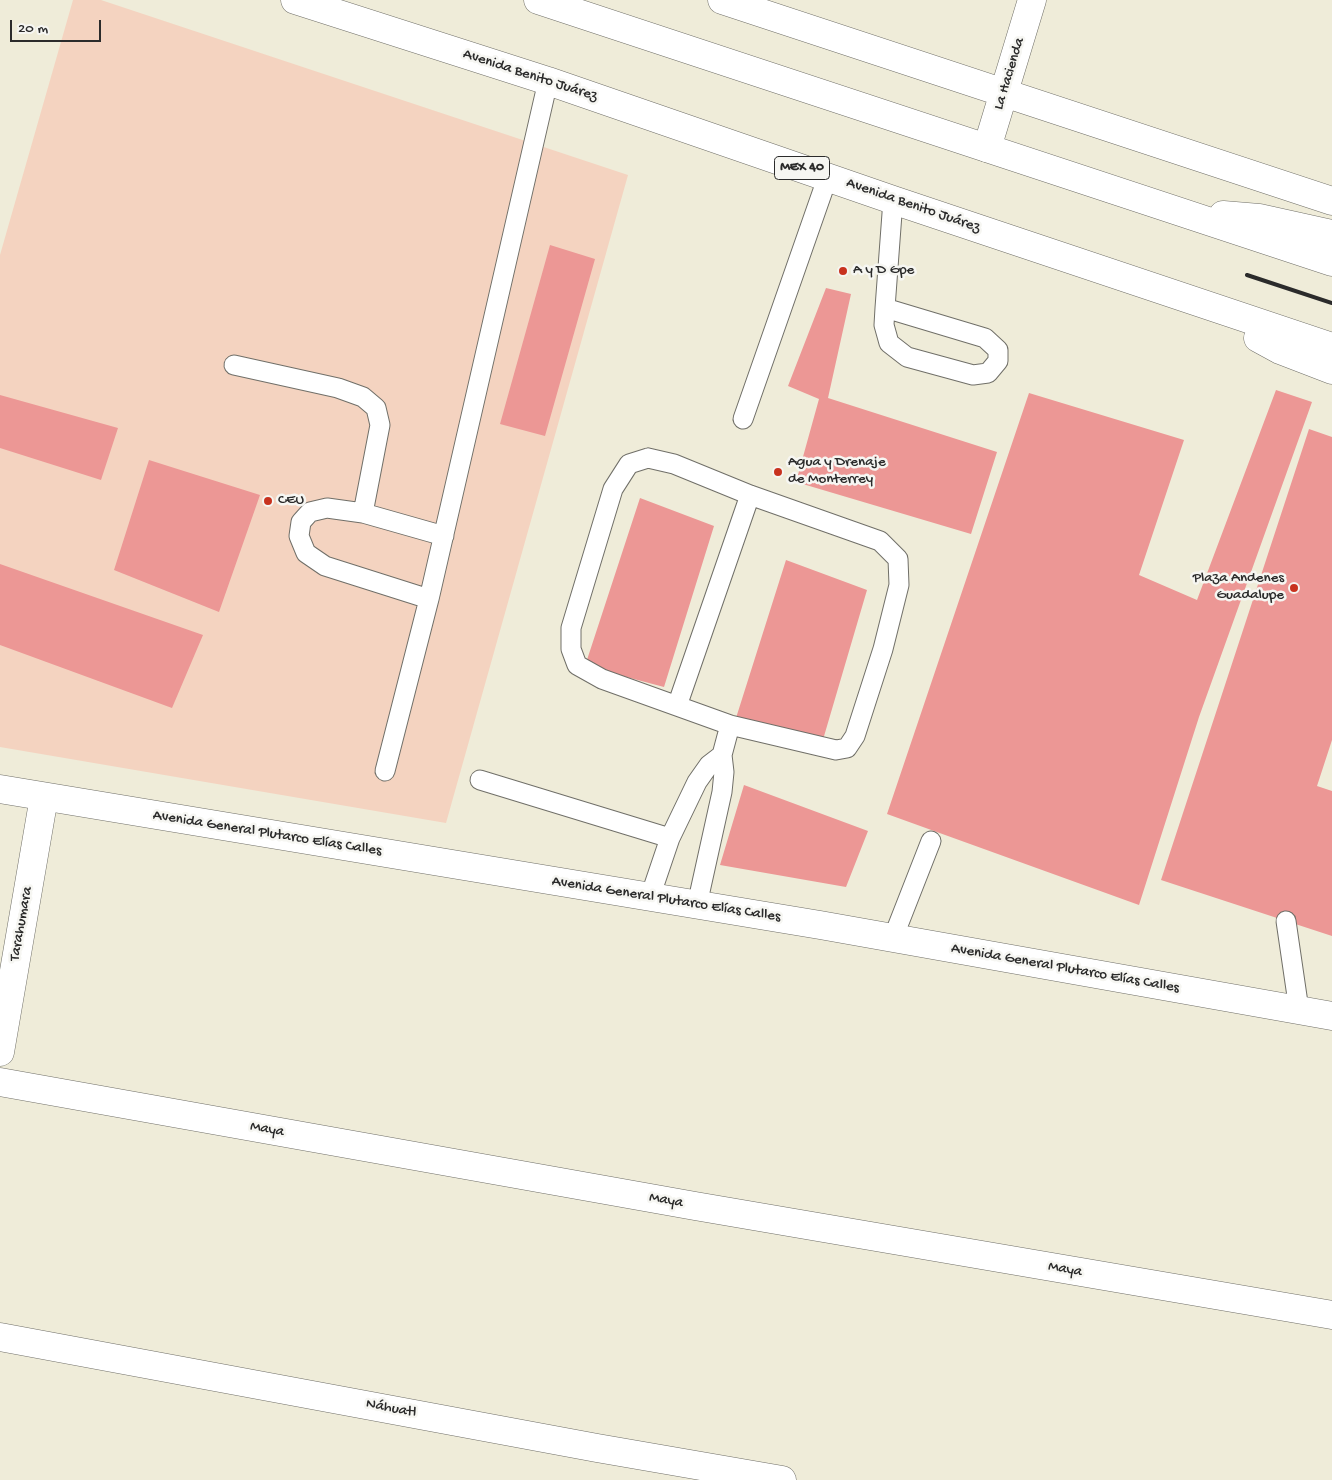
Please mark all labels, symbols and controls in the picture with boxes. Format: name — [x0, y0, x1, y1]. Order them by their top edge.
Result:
scale bar — [12, 10, 104, 42]
text: 20 m — [18, 20, 48, 38]
street label: La Hacienda — [990, 36, 1030, 112]
street label: Avenida Benito Juárez — [460, 46, 600, 106]
road number: MEX 40 — [774, 156, 830, 180]
street label: Avenida Benito Juárez — [844, 175, 982, 237]
place label: A y D Gpe — [853, 262, 914, 280]
marker: A y D Gpe — [837, 265, 849, 277]
place label: Agua y Drenaje de Monterrey — [788, 454, 886, 489]
marker: Agua y Drenaje de Monterrey — [772, 466, 784, 478]
place label: CEU — [278, 492, 304, 510]
marker: CEU — [262, 495, 274, 507]
place label: Plaza Andenes Guadalupe — [1193, 570, 1284, 605]
marker: Plaza Andenes Guadalupe — [1288, 582, 1300, 594]
street label: Avenida General Plutarco Elías Calles — [151, 807, 383, 861]
street label: Avenida General Plutarco Elías Calles — [550, 873, 782, 927]
street label: Tarahumara — [7, 885, 37, 963]
street label: Avenida General Plutarco Elías Calles — [950, 940, 1180, 998]
street label: Maya — [248, 1118, 286, 1142]
street label: Maya — [647, 1189, 685, 1213]
street label: Maya — [1046, 1258, 1084, 1282]
street label: Náhuatl — [364, 1395, 418, 1423]

